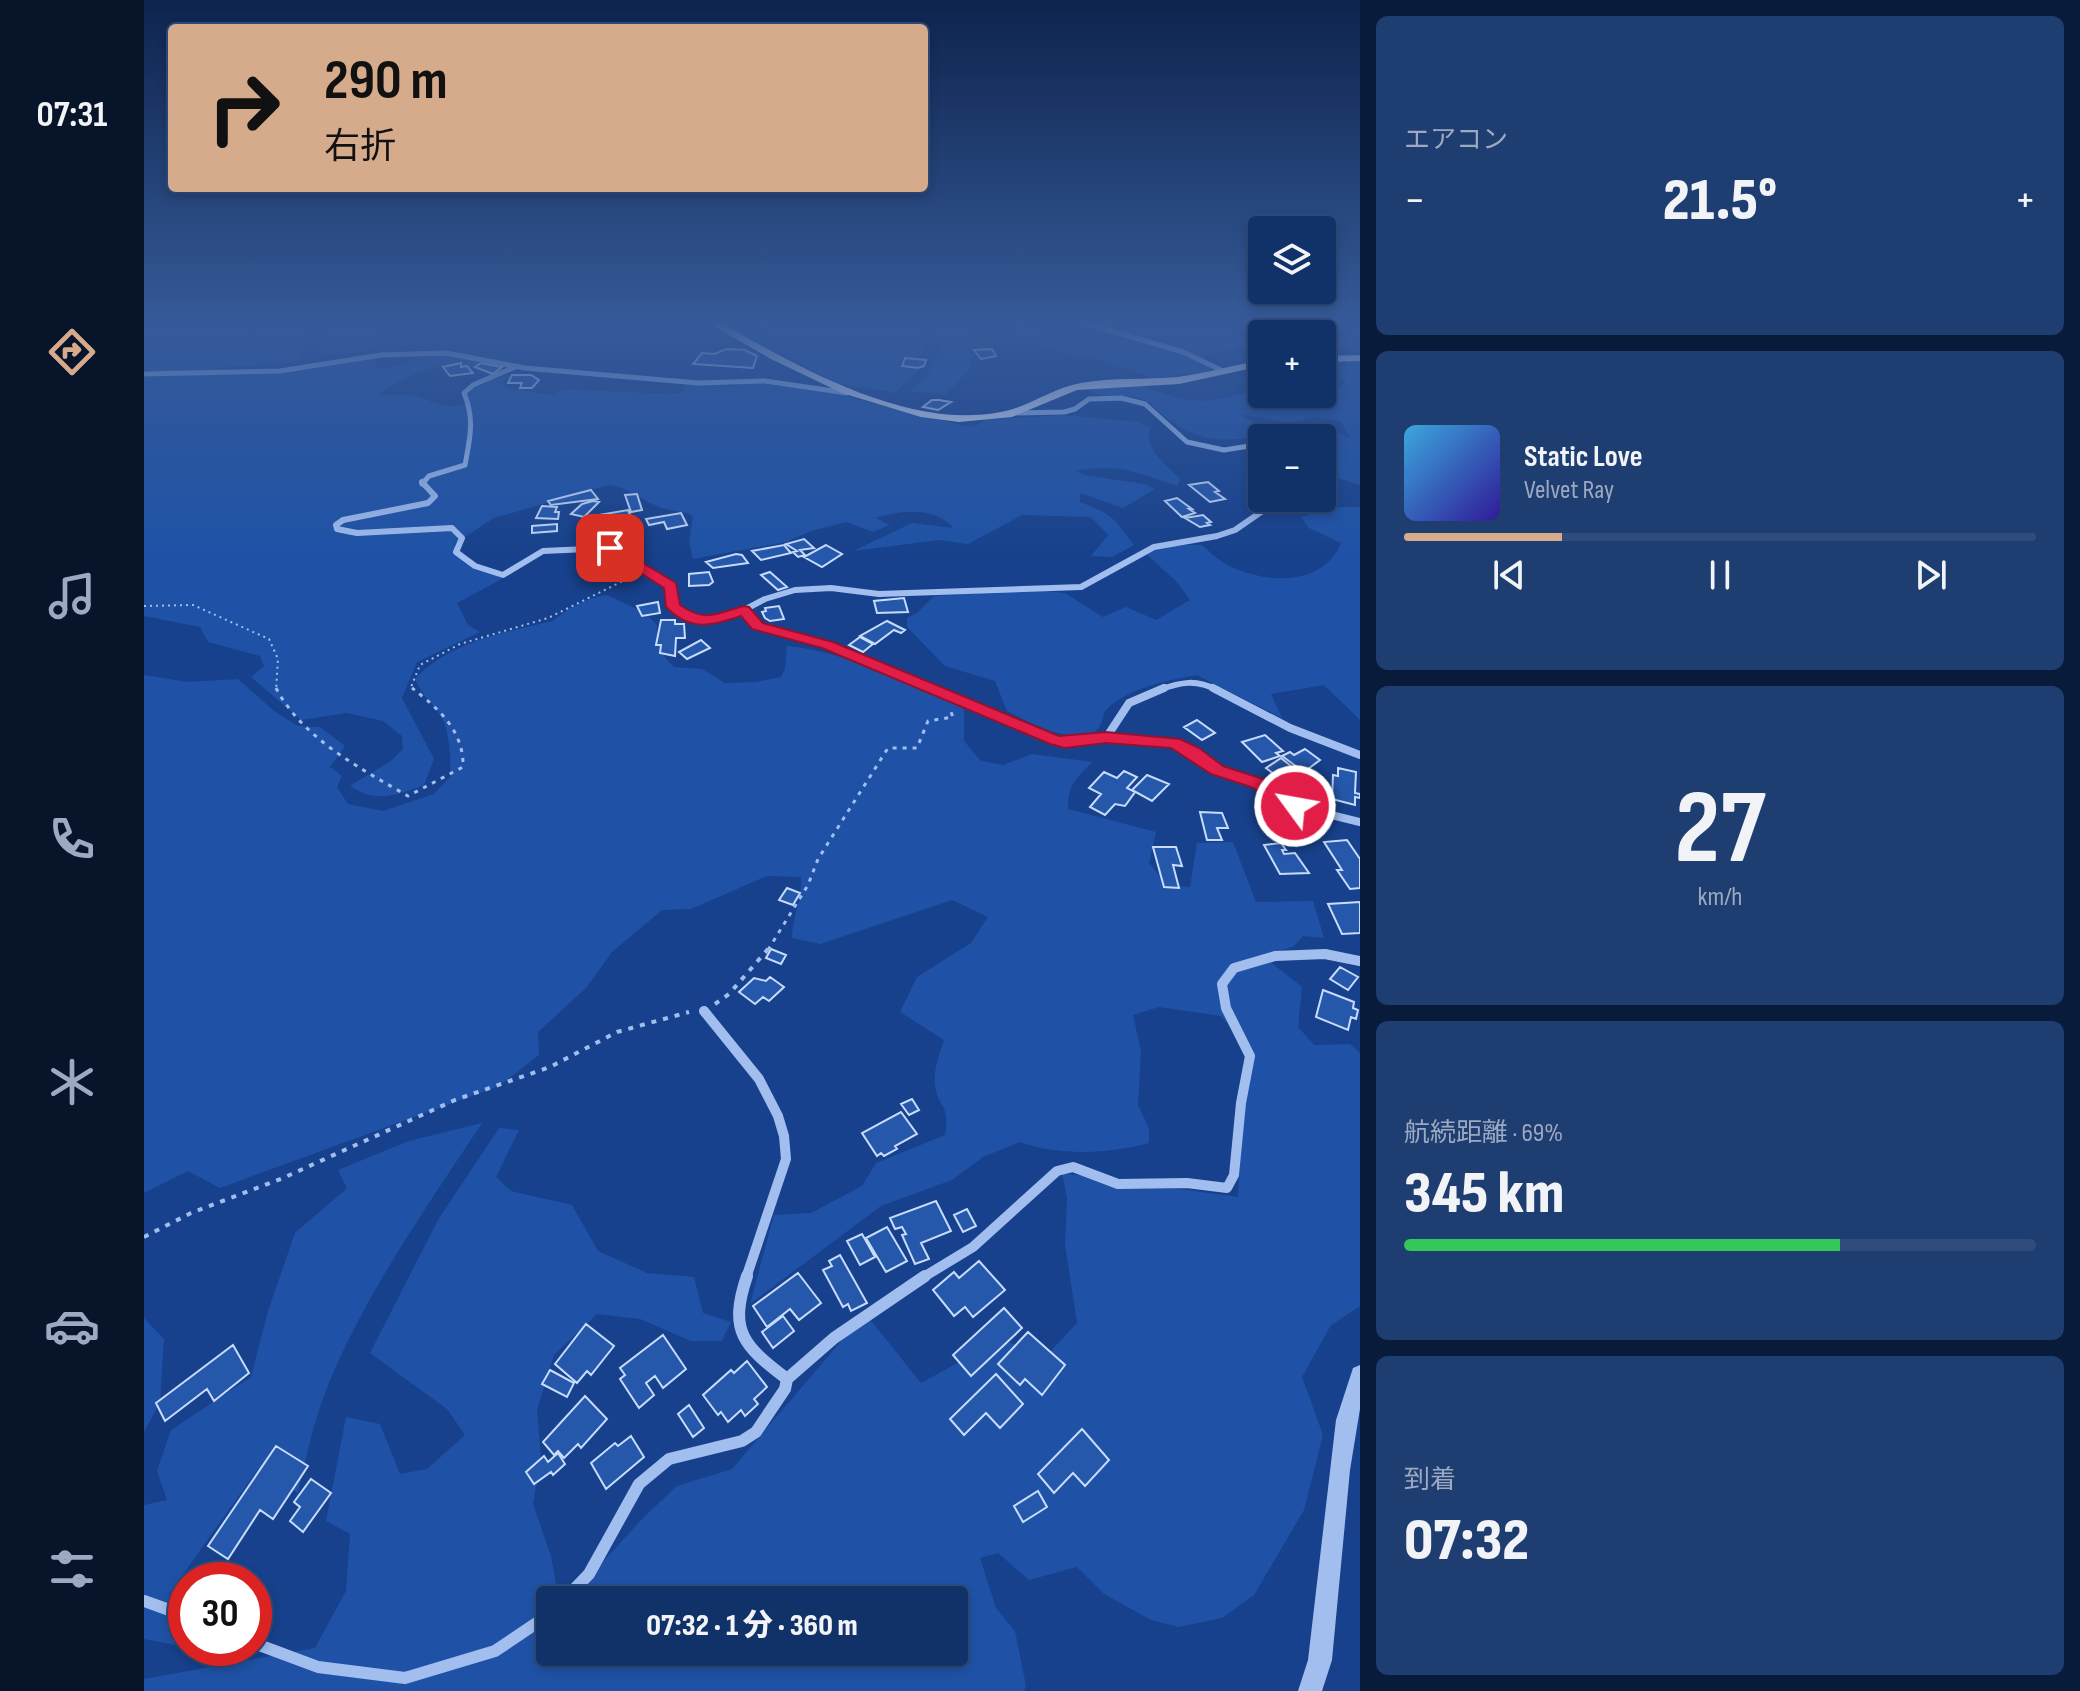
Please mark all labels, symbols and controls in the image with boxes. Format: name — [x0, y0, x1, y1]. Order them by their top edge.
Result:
text: 290 m — [324, 48, 448, 115]
icon: right — [192, 56, 296, 160]
text: 07:31 — [37, 94, 107, 137]
text: エアコン — [1404, 125, 1508, 156]
text: 右折 — [324, 126, 396, 169]
text: 21.5° — [1663, 165, 1777, 237]
text: − — [1404, 174, 1426, 227]
text: + — [2014, 174, 2036, 227]
map controls — [1248, 216, 1336, 512]
button: layers — [1248, 216, 1336, 304]
button: + — [1248, 320, 1336, 408]
icon: directions — [44, 324, 100, 380]
button: − — [1248, 424, 1336, 512]
text: Static Love — [1524, 439, 1643, 475]
text: Velvet Ray — [1524, 475, 1614, 506]
pin — [576, 514, 644, 582]
icon: arrive — [588, 526, 632, 570]
icon: previous — [1487, 553, 1531, 597]
icon: pause — [1698, 553, 1742, 597]
icon: next — [1909, 553, 1953, 597]
icon: music — [44, 568, 100, 624]
position arrow — [1253, 764, 1337, 848]
text: 27 — [1675, 767, 1765, 892]
icon: phone — [44, 811, 100, 867]
text: km/h — [1698, 882, 1742, 913]
icon: climate — [44, 1054, 100, 1110]
text: 航続距離 · 69% — [1404, 1118, 1563, 1149]
text: 345 km — [1404, 1158, 1564, 1230]
icon: car — [44, 1298, 100, 1354]
text: 到着 — [1404, 1465, 1456, 1496]
text: 07:32 — [1404, 1505, 1529, 1577]
icon: filters — [44, 1541, 100, 1597]
speed limit sign: 30 — [168, 1562, 272, 1666]
text: 07:32 · 1 分 · 360 m — [646, 1608, 858, 1644]

